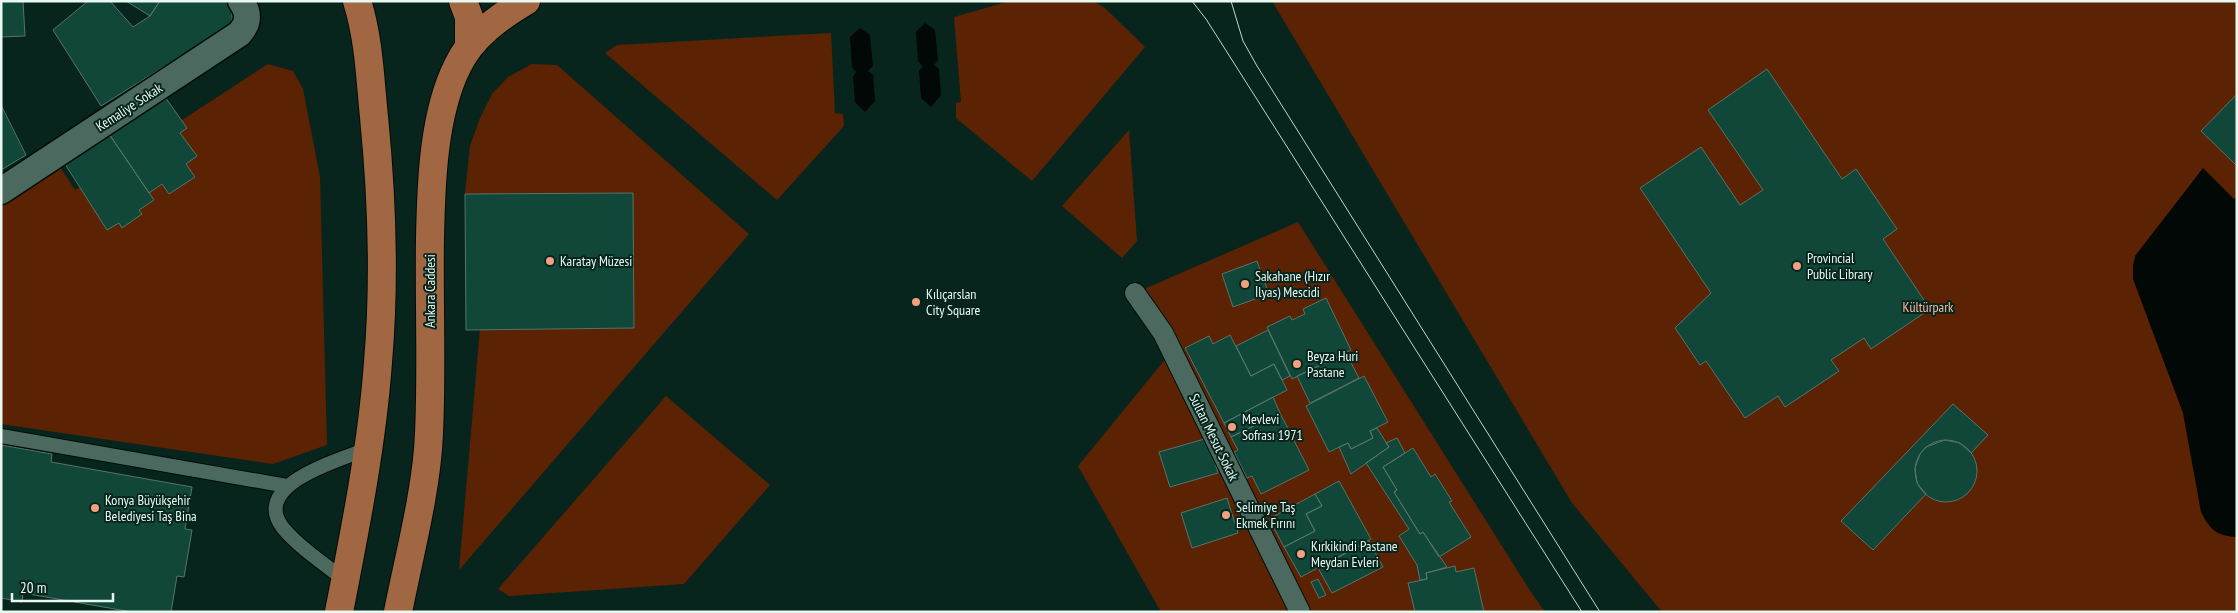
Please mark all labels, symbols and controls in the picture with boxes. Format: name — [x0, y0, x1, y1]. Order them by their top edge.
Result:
street label: Kemaliye Sokak — [92, 79, 166, 135]
place label: Provincial Public Library — [1807, 249, 1873, 283]
place label: Karatay Müzesi — [560, 252, 632, 270]
street label: Ankara Caddesi — [421, 254, 439, 328]
marker: Karatay Müzesi — [544, 255, 556, 267]
marker: Provincial Public Library — [1791, 260, 1803, 272]
place label: Sakahane (Hızır İlyas) Mescidi — [1255, 267, 1330, 301]
marker: Sakahane (Hızır İlyas) Mescidi — [1239, 278, 1251, 290]
place label: Kılıçarslan City Square — [926, 285, 981, 319]
marker: Kılıçarslan City Square — [910, 296, 922, 308]
park label: Kültürpark — [1903, 298, 1954, 316]
place label: Beyza Huri Pastane — [1307, 347, 1358, 381]
marker: Beyza Huri Pastane — [1291, 358, 1303, 370]
street label: Sultan Mesut Sokak — [1185, 390, 1243, 484]
place label: Mevlevi Sofrası 1971 — [1242, 410, 1303, 444]
marker: Mevlevi Sofrası 1971 — [1226, 421, 1238, 433]
place label: Konya Büyükşehir Belediyesi Taş Bina — [105, 491, 197, 525]
place label: Selimiye Taş Ekmek Fırını — [1236, 498, 1296, 532]
marker: Konya Büyükşehir Belediyesi Taş Bina — [89, 502, 101, 514]
marker: Selimiye Taş Ekmek Fırını — [1220, 509, 1232, 521]
place label: Kırkikindi Pastane Meydan Evleri — [1311, 537, 1398, 571]
marker: Kırkikindi Pastane Meydan Evleri — [1295, 548, 1307, 560]
scale bar — [12, 570, 114, 602]
text: 20 m — [20, 578, 46, 597]

